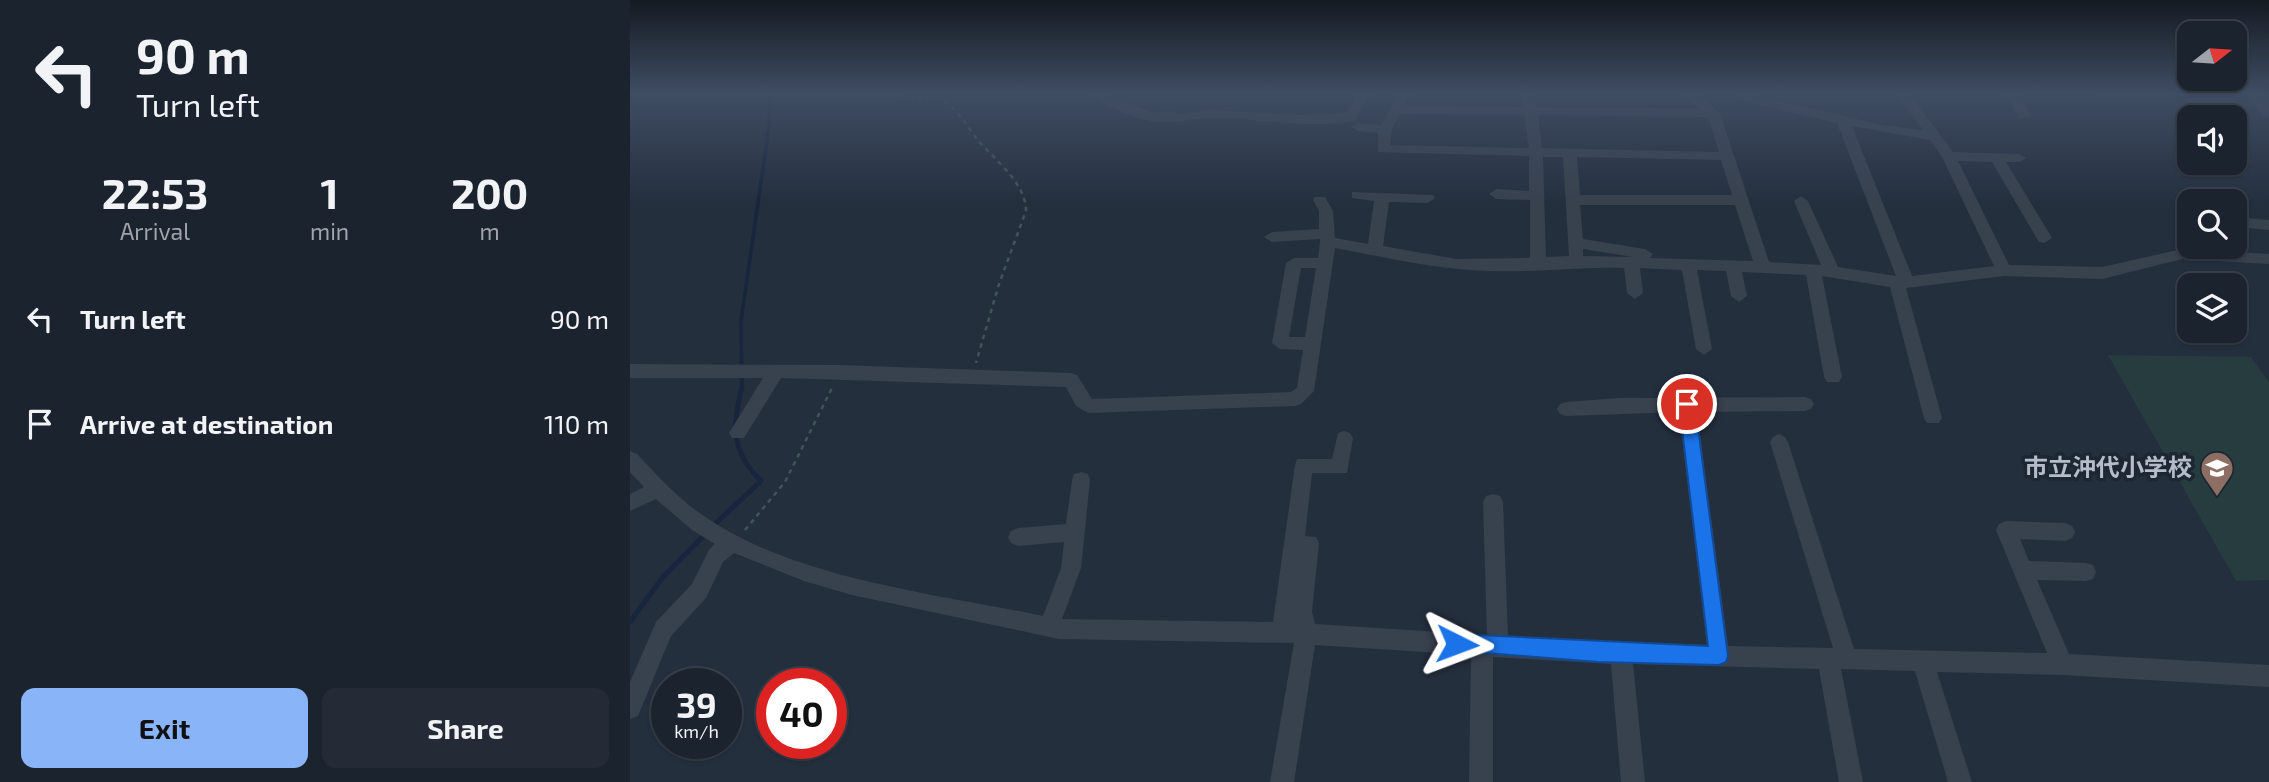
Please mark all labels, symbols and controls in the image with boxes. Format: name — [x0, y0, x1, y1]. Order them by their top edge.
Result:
north arrow — [2177, 21, 2247, 91]
map controls — [2177, 21, 2247, 343]
text: 90 m — [136, 25, 250, 84]
icon: left — [21, 28, 112, 119]
text: Turn left — [136, 85, 260, 123]
button: sound — [2177, 105, 2247, 175]
text: 22:53 — [102, 167, 208, 217]
text: 1 — [321, 167, 339, 217]
text: 200 — [451, 167, 528, 217]
button: search — [2177, 189, 2247, 259]
text: Arrival — [120, 217, 190, 245]
text: min — [310, 217, 349, 245]
text: m — [480, 217, 500, 245]
button: layers — [2177, 273, 2247, 343]
icon: left — [21, 300, 59, 338]
text: Turn left — [80, 303, 186, 334]
text: 90 m — [550, 303, 609, 334]
pin — [1657, 374, 1717, 434]
icon: arrive — [1668, 385, 1706, 423]
icon: arrive — [21, 405, 59, 443]
text: Arrive at destination — [80, 408, 333, 439]
text: 110 m — [544, 408, 609, 439]
school or university icon: 市立沖代小学校 — [2198, 449, 2236, 498]
place label: 市立沖代小学校 — [2024, 452, 2192, 481]
position arrow — [1420, 607, 1494, 681]
speed limit sign: 40 — [756, 668, 847, 759]
text: 39 — [676, 683, 717, 725]
button: Exit — [21, 688, 308, 768]
button: Share — [322, 688, 609, 768]
text: km/h — [674, 720, 719, 742]

